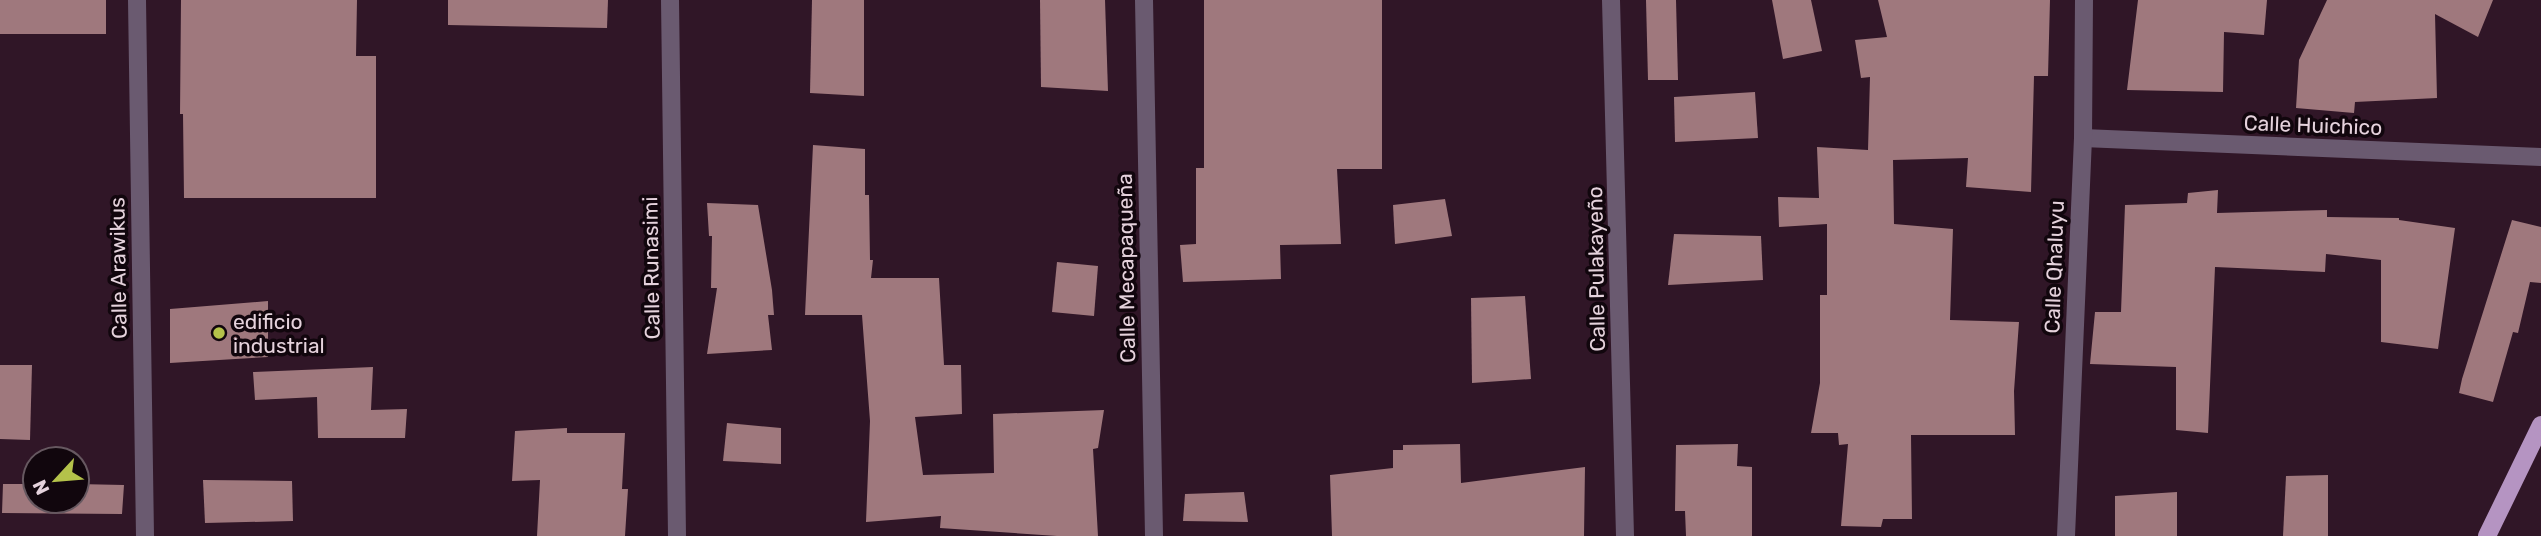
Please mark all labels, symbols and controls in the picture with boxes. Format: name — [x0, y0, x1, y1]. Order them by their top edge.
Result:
street label: Calle Huichico — [2243, 110, 2383, 140]
street label: Calle Mecapaqueña — [1112, 173, 1140, 363]
street label: Calle Pulakayeño — [1582, 186, 1610, 352]
street label: Calle Runasimi — [637, 196, 665, 340]
street label: Calle Arawikus — [104, 197, 132, 339]
street label: Calle Qhaluyu — [2039, 200, 2069, 334]
place label: edificio industrial — [233, 309, 325, 358]
marker: edificio industrial — [211, 325, 227, 341]
north arrow — [21, 445, 91, 515]
text: N — [28, 476, 55, 498]

